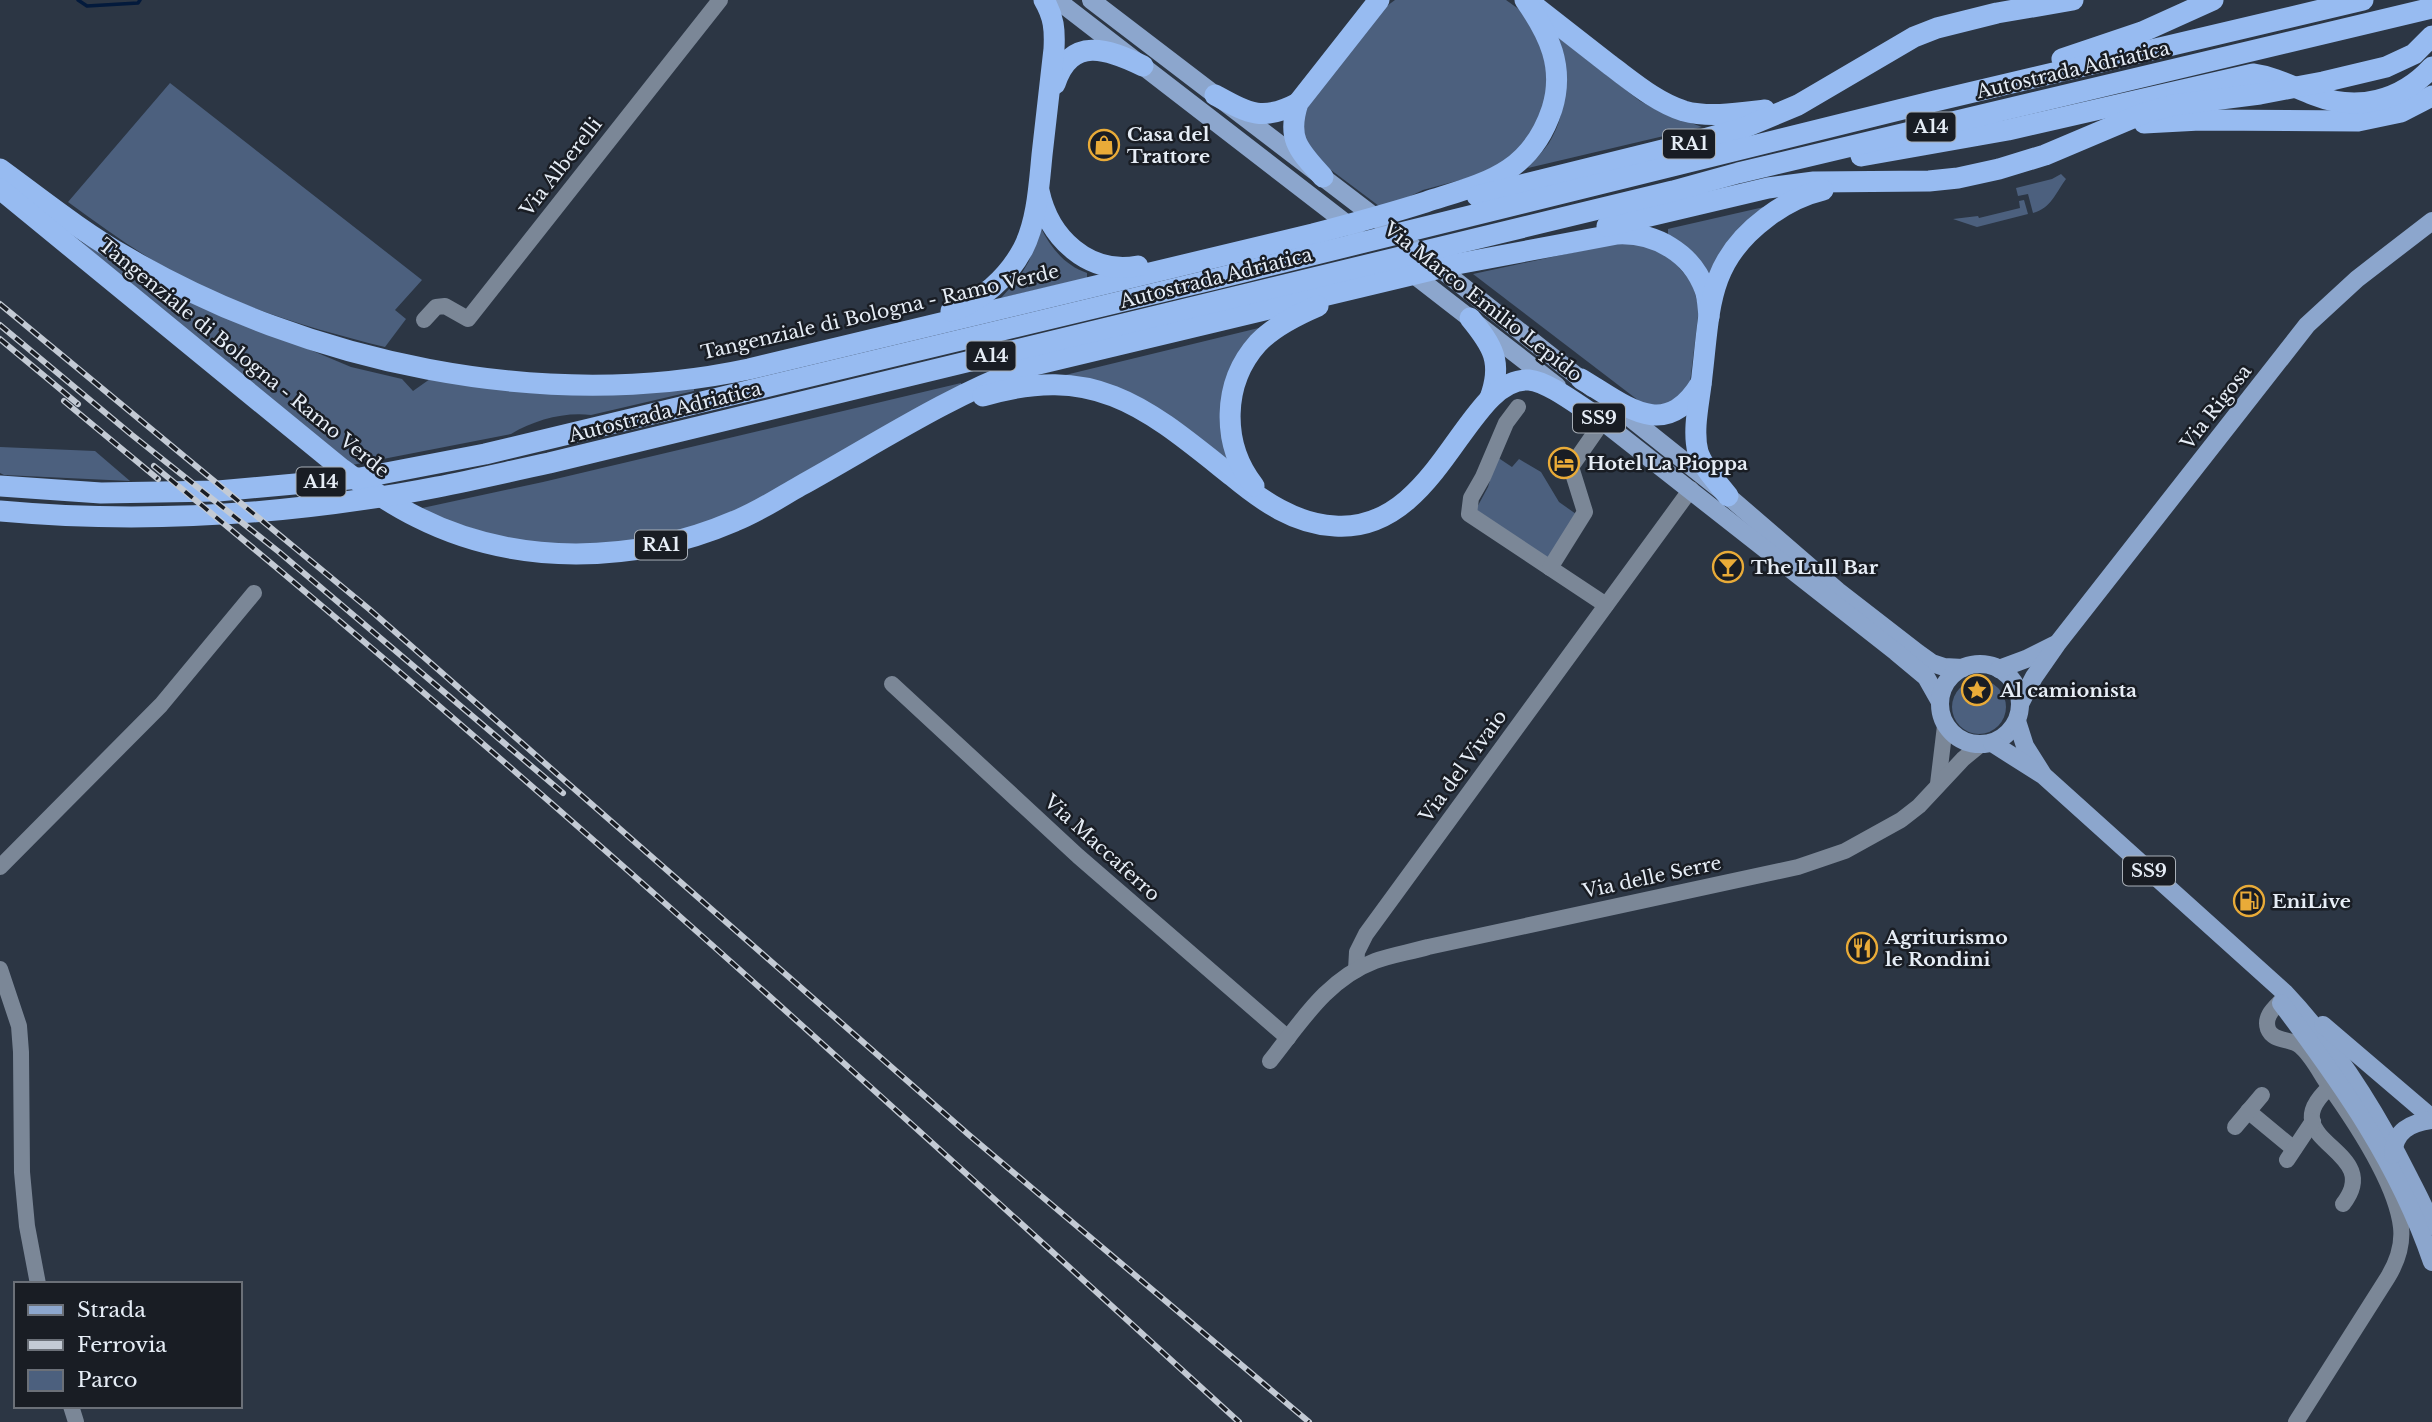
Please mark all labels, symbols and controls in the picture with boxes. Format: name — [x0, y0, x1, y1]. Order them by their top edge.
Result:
street label: Autostrada Adriatica — [1973, 36, 2172, 104]
road number: A14 — [1906, 112, 1955, 142]
street label: Via Alberelli — [515, 113, 607, 222]
place label: Casa del Trattore — [1127, 123, 1210, 168]
shop icon: Casa del Trattore — [1087, 128, 1121, 162]
road number: RA1 — [1663, 130, 1715, 159]
street label: Via Marco Emilio Lepido — [1378, 217, 1587, 387]
street label: Tangenziale di Bologna - Ramo Verde — [94, 234, 394, 482]
street label: Autostrada Adriatica — [1116, 243, 1315, 313]
street label: Tangenziale di Bologna - Ramo Verde — [699, 260, 1061, 364]
road number: A14 — [967, 342, 1016, 370]
street label: Via Rigosa — [2175, 360, 2257, 455]
street label: Autostrada Adriatica — [565, 377, 764, 447]
road number: SS9 — [1573, 404, 1625, 432]
hotel icon: Hotel La Pioppa — [1547, 446, 1581, 480]
place label: Hotel La Pioppa — [1587, 452, 1748, 475]
road number: A14 — [296, 468, 346, 496]
road number: RA1 — [635, 530, 687, 560]
bar icon: The Lull Bar — [1711, 550, 1745, 584]
place label: The Lull Bar — [1751, 556, 1879, 579]
place icon: Al camionista — [1960, 673, 1994, 707]
place label: Al camionista — [1999, 679, 2137, 702]
street label: Via del Vivaio — [1414, 705, 1512, 828]
street label: Via Maccaferro — [1039, 789, 1165, 906]
street label: Via delle Serre — [1580, 851, 1724, 903]
road number: SS9 — [2123, 856, 2175, 886]
fuel station icon: EniLive — [2232, 884, 2266, 918]
place label: EniLive — [2272, 890, 2351, 913]
place label: Agriturismo le Rondini — [1884, 926, 2008, 971]
restaurant icon: Agriturismo le Rondini — [1845, 931, 1879, 965]
legend — [14, 1282, 242, 1408]
text: Strada — [77, 1297, 146, 1323]
text: Ferrovia — [77, 1332, 167, 1358]
text: Parco — [77, 1367, 138, 1393]

